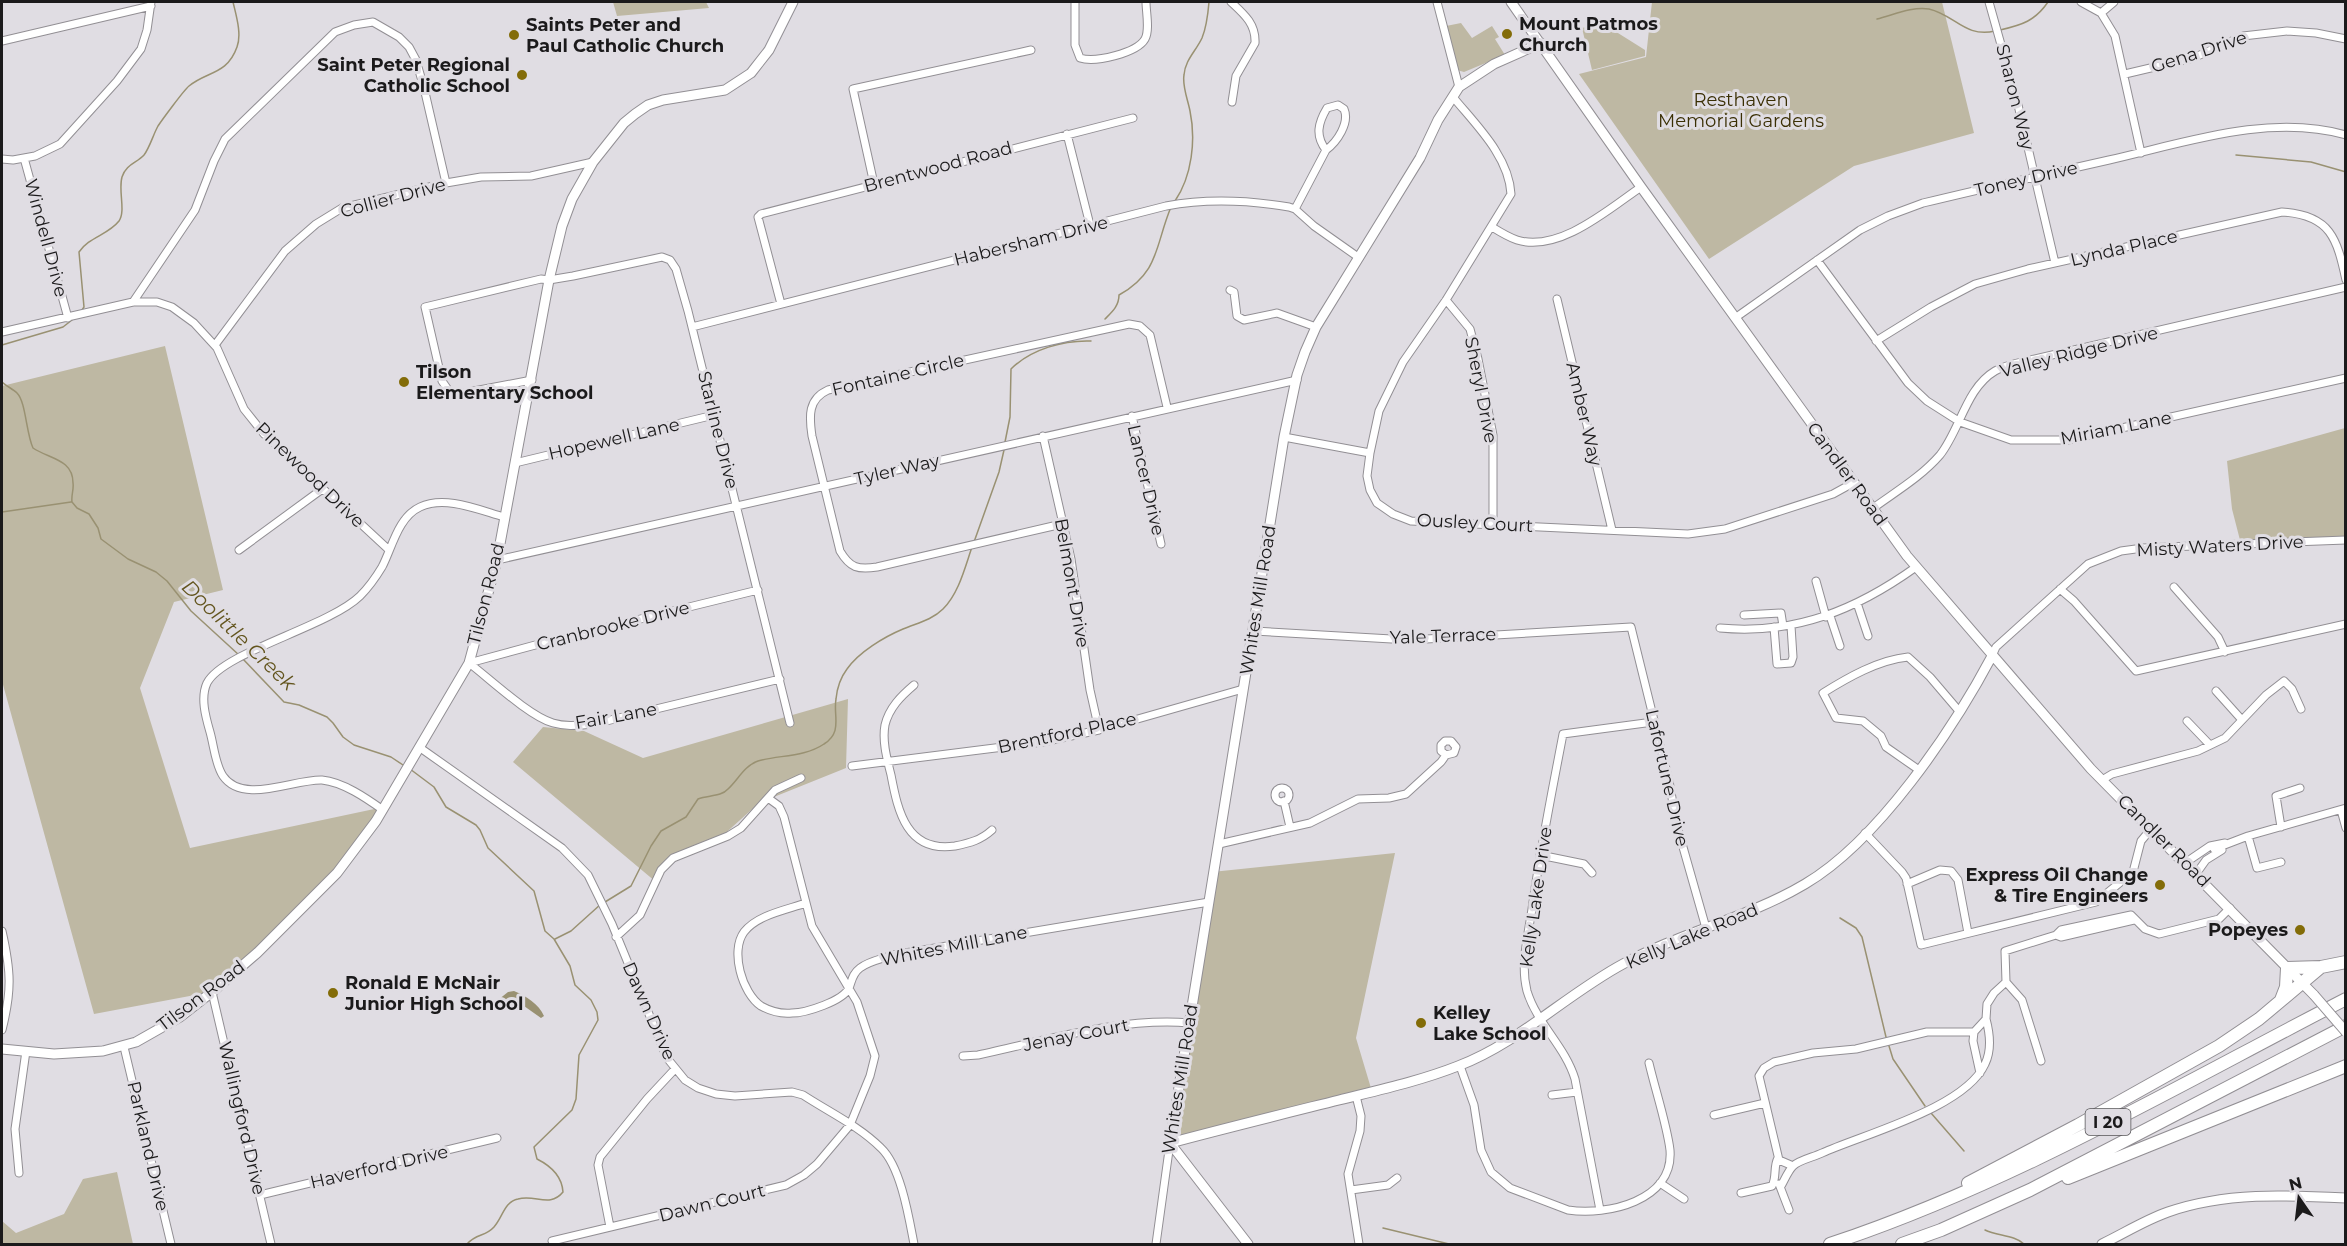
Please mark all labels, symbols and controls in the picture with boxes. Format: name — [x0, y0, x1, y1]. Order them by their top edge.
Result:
place label: Mount Patmos Church — [1519, 13, 1658, 56]
place label: Saints Peter and Paul Catholic Church — [526, 14, 724, 57]
street label: Gena Drive — [2148, 26, 2250, 78]
marker: Mount Patmos Church — [1500, 27, 1514, 41]
marker: Saints Peter and Paul Catholic Church — [507, 28, 521, 42]
street label: Sharon Way — [1991, 42, 2039, 152]
place label: Saint Peter Regional Catholic School — [317, 54, 510, 97]
marker: Saint Peter Regional Catholic School — [515, 68, 529, 82]
park label: Resthaven Memorial Gardens — [1658, 89, 1824, 132]
street label: Brentwood Road — [861, 137, 1015, 197]
street label: Toney Drive — [1972, 156, 2080, 202]
street label: Collier Drive — [338, 173, 448, 223]
street label: Windell Drive — [20, 177, 72, 300]
street label: Habersham Drive — [952, 211, 1110, 271]
street label: Lynda Place — [2068, 225, 2180, 271]
street label: Valley Ridge Drive — [1998, 322, 2160, 382]
street label: Sheryl Drive — [1460, 335, 1502, 445]
street label: Fontaine Circle — [830, 349, 966, 401]
street label: Amber Way — [1561, 360, 1607, 468]
place label: Tilson Elementary School — [416, 361, 593, 404]
street label: Starline Drive — [693, 369, 743, 491]
marker: Tilson Elementary School — [397, 375, 411, 389]
street label: Miriam Lane — [2059, 406, 2174, 450]
street label: Hopewell Lane — [546, 413, 682, 465]
street label: Pinewood Drive — [251, 417, 369, 533]
street label: Candler Road — [1802, 418, 1892, 530]
street label: Lancer Drive — [1123, 422, 1169, 538]
street label: Tyler Way — [852, 449, 942, 490]
street label: Ousley Court — [1416, 509, 1534, 537]
street label: Belmont Drive — [1050, 517, 1094, 650]
street label: Whites Mill Road — [1235, 524, 1281, 676]
street label: Misty Waters Drive — [2136, 531, 2304, 561]
street label: Tilson Road — [463, 541, 509, 647]
water label: Doolittle Creek — [177, 575, 302, 696]
street label: Cranbrooke Drive — [534, 596, 692, 656]
street label: Yale Terrace — [1389, 623, 1497, 649]
street label: Fair Lane — [573, 698, 659, 734]
street label: Lafortune Drive — [1641, 707, 1694, 849]
street label: Brentford Place — [996, 708, 1139, 758]
street label: Candler Road — [2113, 790, 2215, 892]
street label: Kelly Lake Drive — [1515, 825, 1557, 969]
place label: Express Oil Change & Tire Engineers — [1966, 864, 2148, 907]
marker: Express Oil Change & Tire Engineers — [2153, 878, 2167, 892]
street label: Kelly Lake Road — [1623, 898, 1761, 974]
place label: Popeyes — [2208, 919, 2288, 941]
street label: Whites Mill Lane — [879, 921, 1029, 971]
marker: Popeyes — [2293, 923, 2307, 937]
street label: Tilson Road — [153, 956, 249, 1036]
street label: Dawn Drive — [618, 958, 680, 1064]
place label: Ronald E McNair Junior High School — [344, 972, 523, 1015]
marker: Ronald E McNair Junior High School — [326, 986, 340, 1000]
place label: Kelley Lake School — [1433, 1002, 1546, 1045]
street label: Whites Mill Road — [1157, 1003, 1203, 1155]
street label: Jenay Court — [1020, 1014, 1131, 1056]
marker: Kelley Lake School — [1414, 1016, 1428, 1030]
street label: Wallingford Drive — [214, 1039, 270, 1197]
street label: Parkland Drive — [122, 1079, 174, 1213]
road number: I 20 — [2086, 1109, 2130, 1135]
street label: Haverford Drive — [308, 1140, 450, 1194]
north arrow — [2269, 1168, 2329, 1228]
text: N — [2287, 1173, 2304, 1195]
street label: Dawn Court — [657, 1179, 767, 1227]

